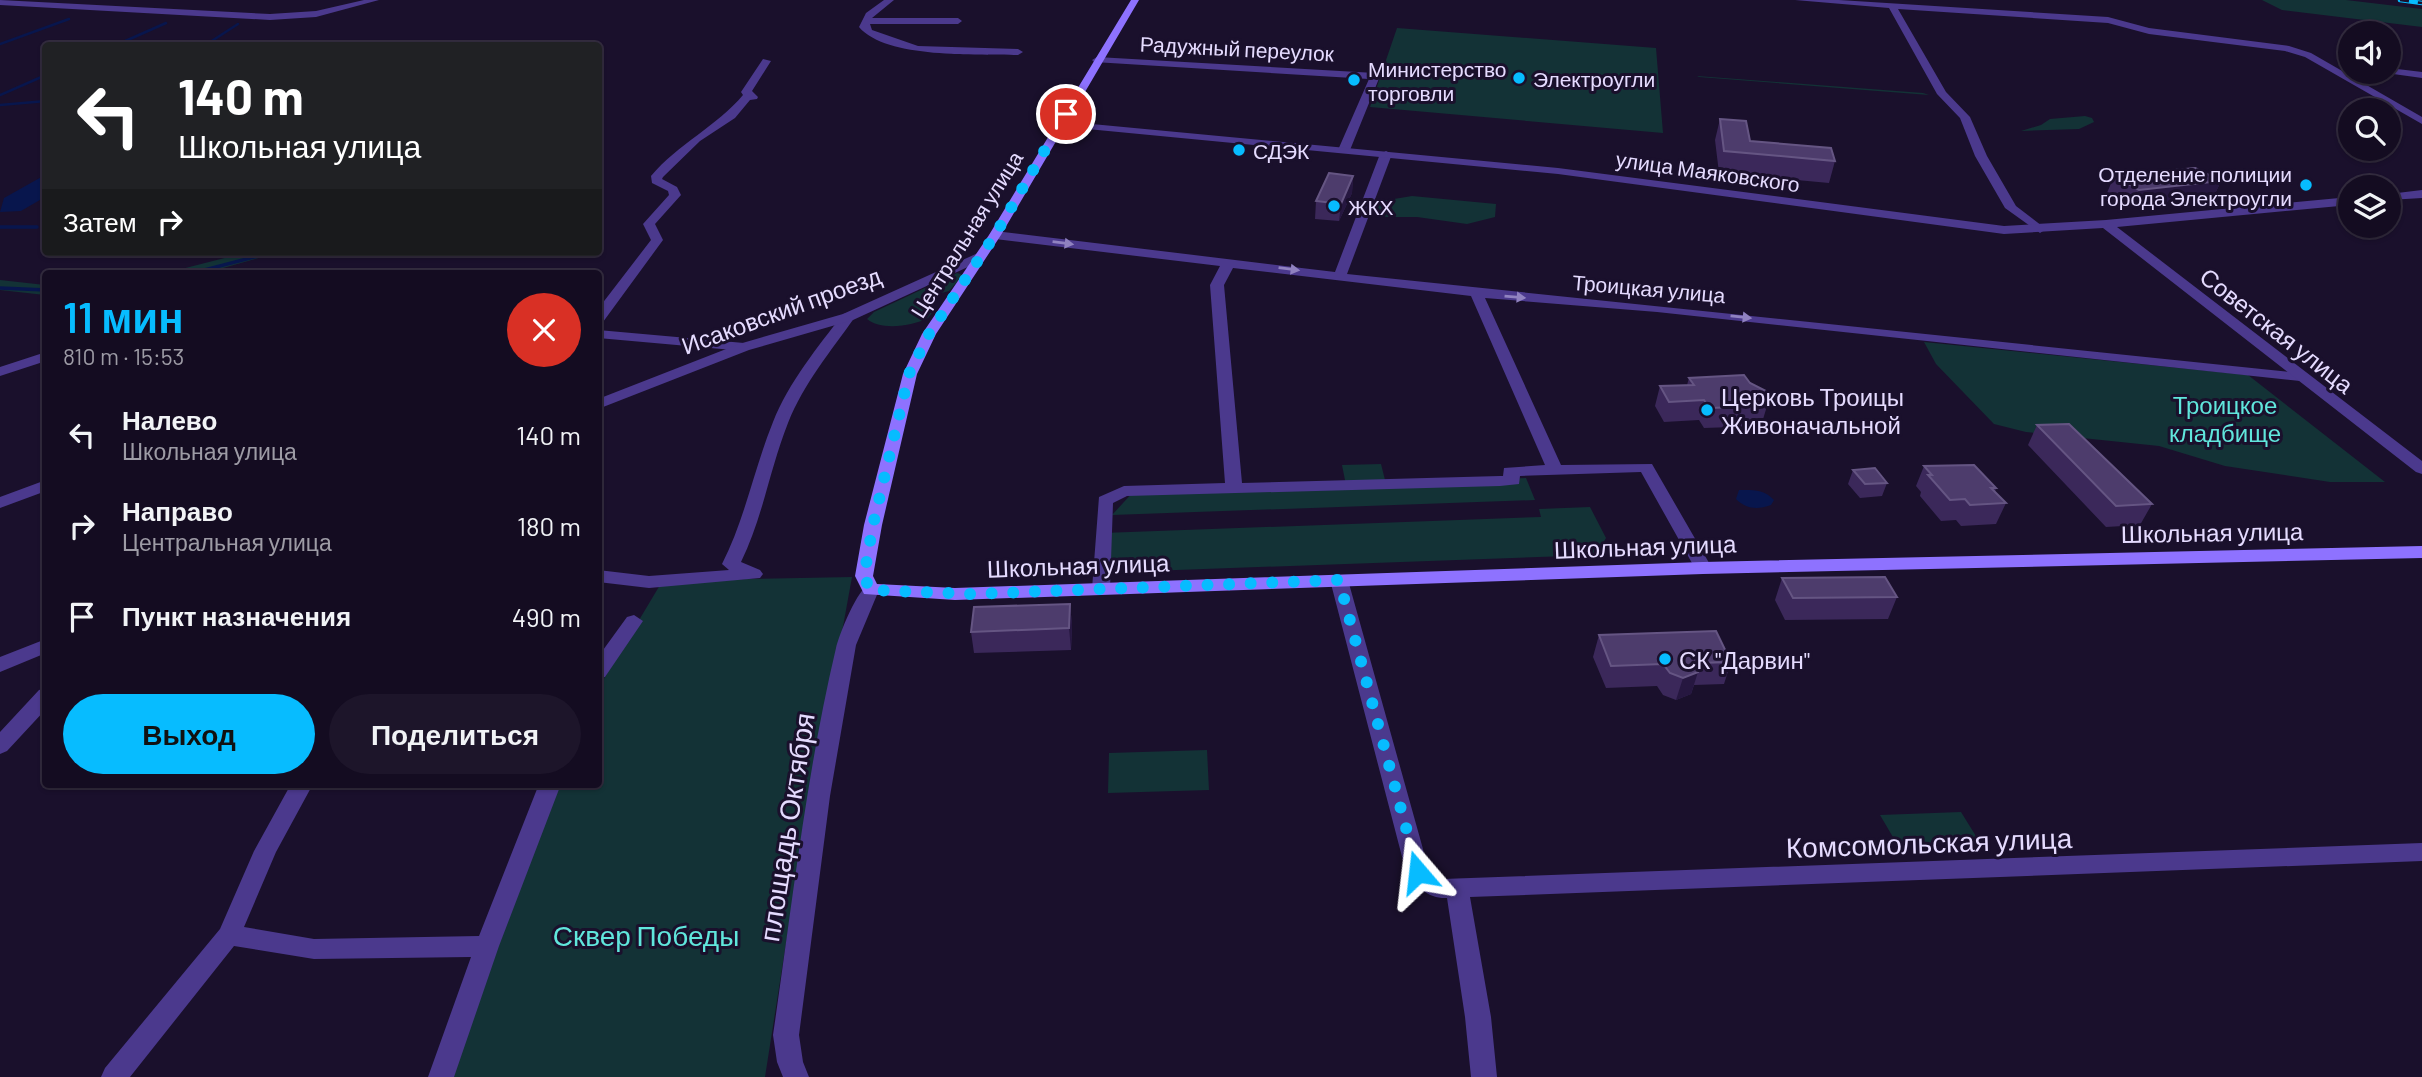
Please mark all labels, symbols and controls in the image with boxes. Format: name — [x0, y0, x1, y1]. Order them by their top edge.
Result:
map controls — [2338, 21, 2401, 238]
button: sound — [2338, 21, 2401, 84]
street label: Радужный переулок — [1139, 30, 1335, 66]
place label: Министерство торговли — [1368, 56, 1507, 105]
text: 140 m — [178, 66, 304, 125]
place label: Электроугли — [1533, 66, 1655, 91]
icon: left — [63, 70, 154, 161]
marker: Электроугли — [1511, 70, 1527, 86]
marker: Министерство торговли — [1346, 72, 1362, 88]
pin — [1036, 84, 1096, 144]
icon: arrive — [1047, 95, 1085, 133]
button: search — [2338, 98, 2401, 161]
text: Школьная улица — [178, 126, 421, 164]
place label: СДЭК — [1253, 138, 1310, 163]
marker: СДЭК — [1231, 142, 1247, 158]
street label: Центральная улица — [905, 146, 1028, 322]
street label: улица Маяковского — [1615, 146, 1801, 196]
place label: Отделение полиции города Электроугли — [2098, 161, 2292, 210]
button: layers — [2338, 175, 2401, 238]
marker: Отделение полиции города Электроугли — [2298, 177, 2314, 193]
place label: ЖКХ — [1348, 194, 1394, 219]
marker: ЖКХ — [1326, 198, 1342, 214]
icon: right — [151, 203, 189, 241]
text: Затем — [63, 206, 137, 237]
one-way arrow — [1052, 238, 1074, 249]
street label: Исаковский проезд — [677, 260, 885, 360]
street label: Советская улица — [2195, 261, 2360, 399]
one-way arrow — [1278, 264, 1300, 275]
street label: Троицкая улица — [1571, 269, 1727, 307]
text: 11 мин — [63, 291, 184, 341]
one-way arrow — [1504, 292, 1526, 303]
button: close — [507, 293, 581, 367]
one-way arrow — [1730, 312, 1752, 323]
text: 810 m · 15:53 — [63, 342, 184, 370]
place label: Церковь Троицы Живоначальной — [1721, 382, 1904, 439]
park label: Троицкое кладбище — [2169, 390, 2281, 447]
marker: Церковь Троицы Живоначальной — [1699, 402, 1715, 418]
text: Налево — [122, 404, 217, 435]
icon: left — [63, 416, 101, 454]
text: 140 m — [516, 419, 581, 450]
text: Школьная улица — [122, 437, 297, 465]
text: Направо — [122, 495, 233, 526]
icon: right — [63, 507, 101, 545]
text: 180 m — [517, 510, 581, 541]
street label: Школьная улица — [2121, 516, 2304, 548]
text: Центральная улица — [122, 528, 332, 556]
street label: Школьная улица — [1553, 528, 1737, 564]
street label: Школьная улица — [986, 547, 1170, 583]
icon: arrive — [63, 598, 101, 636]
text: Пункт назначения — [122, 600, 351, 631]
text: 490 m — [512, 601, 581, 632]
place label: СК "Дарвин" — [1679, 645, 1810, 674]
marker: СК "Дарвин" — [1657, 651, 1673, 667]
button: Выход — [63, 694, 315, 774]
button: Поделиться — [329, 694, 581, 774]
street label: площадь Октября — [751, 710, 821, 944]
street label: Комсомольская улица — [1785, 820, 2073, 864]
position arrow — [1381, 835, 1455, 909]
park label: Сквер Победы — [553, 918, 739, 952]

